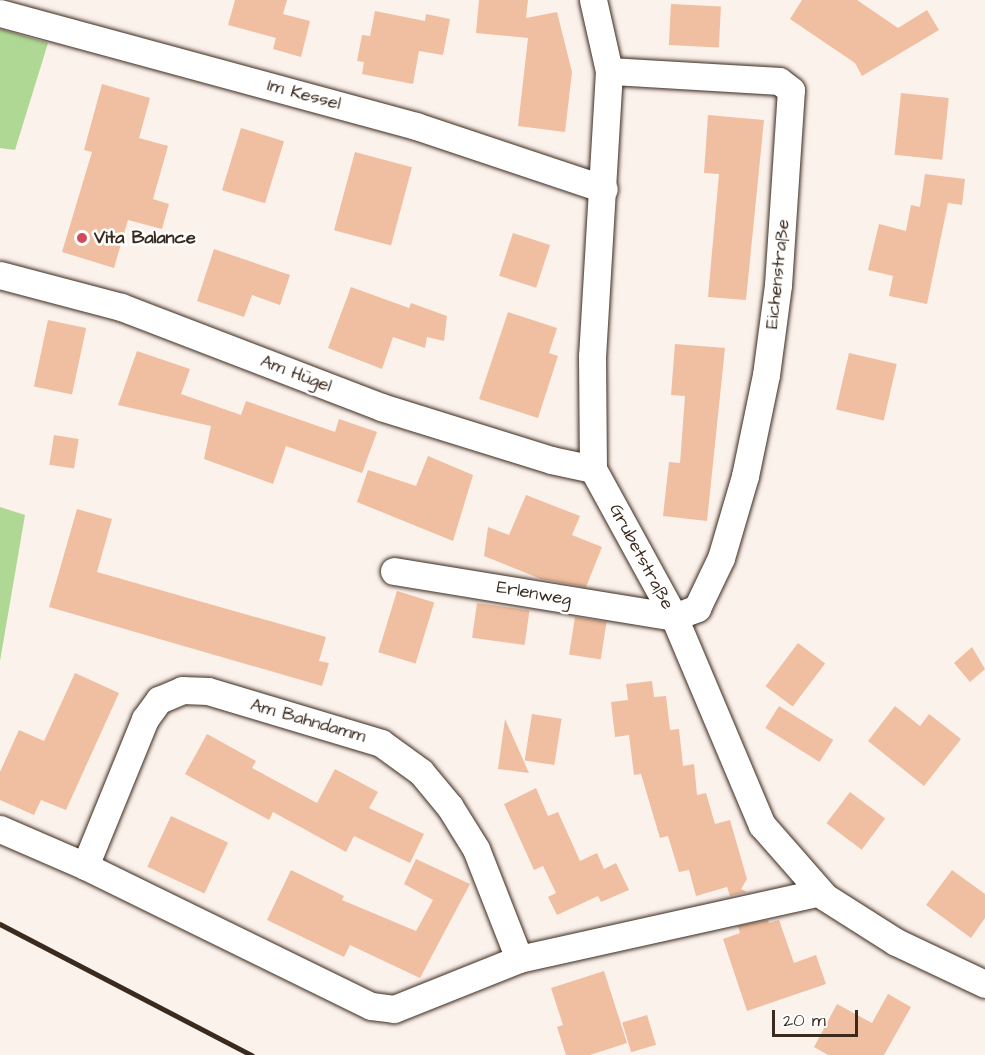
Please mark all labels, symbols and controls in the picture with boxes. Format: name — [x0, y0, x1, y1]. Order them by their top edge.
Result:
street label: Im Kessel — [265, 75, 343, 115]
street label: Eichenstraße — [761, 218, 795, 330]
place label: Vita Balance — [94, 227, 196, 249]
marker: Vita Balance — [75, 231, 89, 245]
street label: Am Hügel — [257, 351, 335, 397]
street label: Grubetstraße — [604, 500, 678, 614]
street label: Erlenweg — [495, 577, 573, 611]
street label: Am Bahndamm — [248, 694, 368, 748]
scale bar — [775, 998, 860, 1036]
text: 20 m — [783, 1008, 826, 1033]

